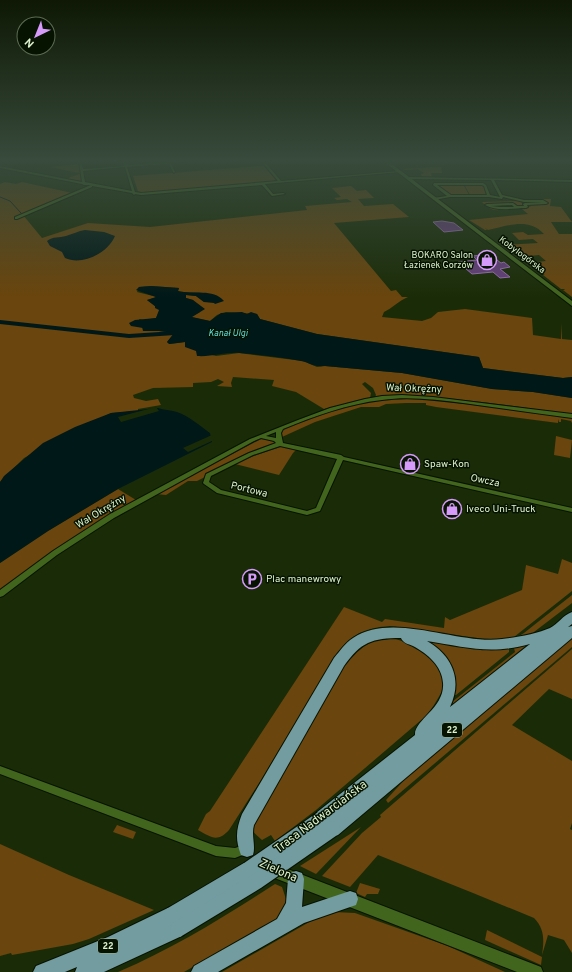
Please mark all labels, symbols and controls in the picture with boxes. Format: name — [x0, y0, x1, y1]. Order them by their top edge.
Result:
north arrow — [16, 16, 56, 56]
text: N — [22, 35, 38, 50]
street label: Kobylogórska — [497, 234, 547, 276]
shop icon: BOKARO Salon Łazienek Gorzów — [476, 249, 498, 271]
place label: BOKARO Salon Łazienek Gorzów — [404, 250, 474, 271]
water label: Kanał Ulgi — [208, 328, 248, 339]
street label: Wał Okrężny — [386, 382, 442, 396]
shop icon: Spaw-Kon — [399, 453, 421, 475]
place label: Spaw-Kon — [424, 458, 469, 471]
street label: Owcza — [469, 472, 501, 490]
street label: Portowa — [229, 479, 269, 501]
street label: Wał Okrężny — [74, 492, 128, 532]
shop icon: Iveco Uni-Truck — [441, 498, 463, 520]
place label: Iveco Uni-Truck — [466, 503, 536, 516]
parking icon: Plac manewrowy — [241, 568, 263, 590]
place label: Plac manewrowy — [266, 573, 341, 586]
road number: 22 — [442, 723, 462, 737]
street label: Trasa Nadwarciańska — [271, 777, 371, 857]
street label: Zielona — [256, 856, 300, 886]
road number: 22 — [98, 939, 118, 953]

